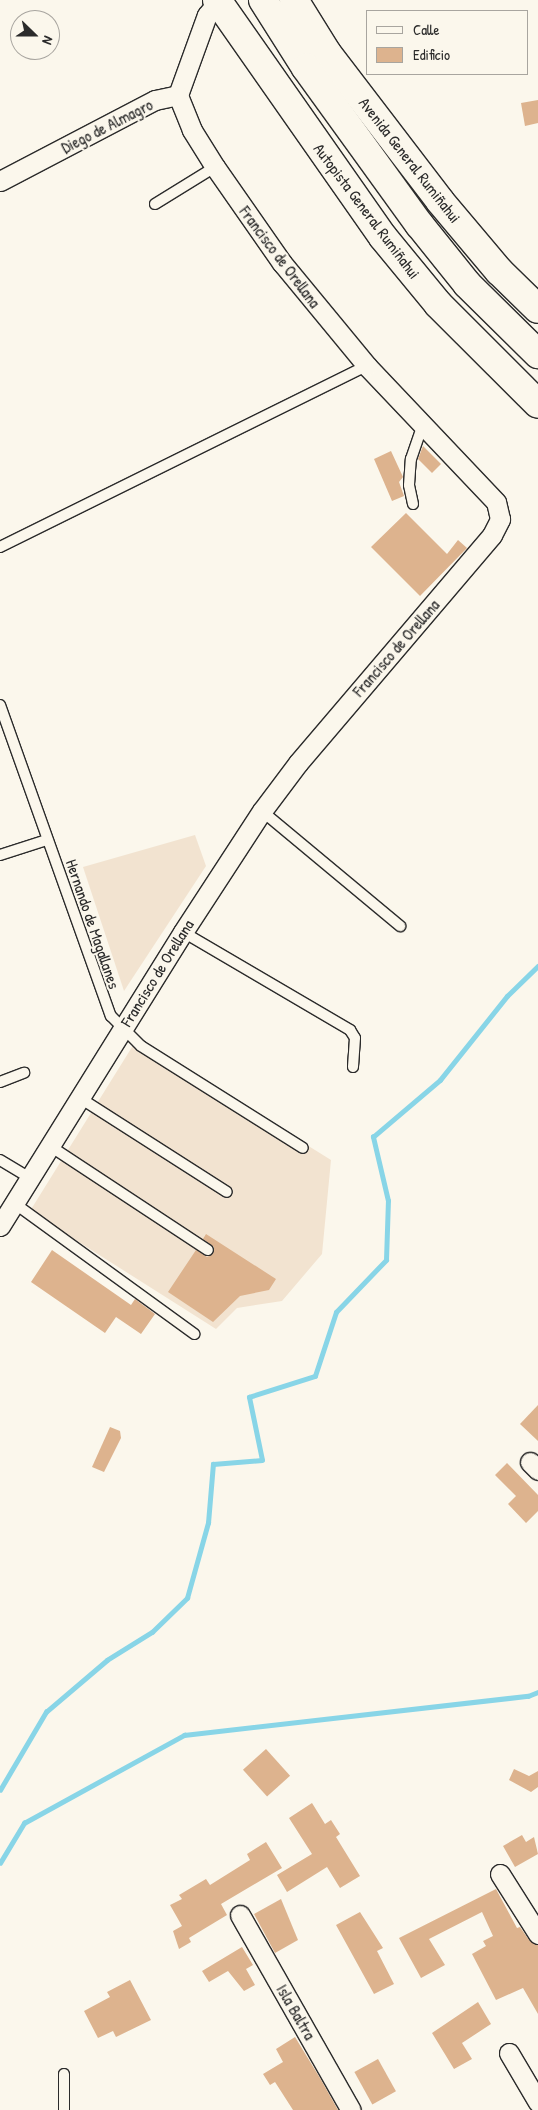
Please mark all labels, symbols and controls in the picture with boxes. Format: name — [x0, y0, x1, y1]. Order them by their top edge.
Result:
north arrow — [10, 10, 60, 60]
legend — [366, 10, 528, 75]
text: Calle — [413, 19, 440, 40]
text: N — [38, 33, 59, 47]
text: Edificio — [413, 44, 450, 65]
street label: Avenida General Rumiñahui — [355, 93, 465, 227]
street label: Diego de Almagro — [58, 95, 156, 157]
street label: Autopista General Rumiñahui — [310, 140, 424, 282]
street label: Francisco de Orellana — [236, 202, 324, 312]
street label: Francisco de Orellana — [349, 596, 443, 700]
street label: Hernando de Magallanes — [62, 857, 124, 991]
street label: Francisco de Orellana — [116, 916, 198, 1030]
street label: Isla Baltra — [273, 1981, 319, 2043]

